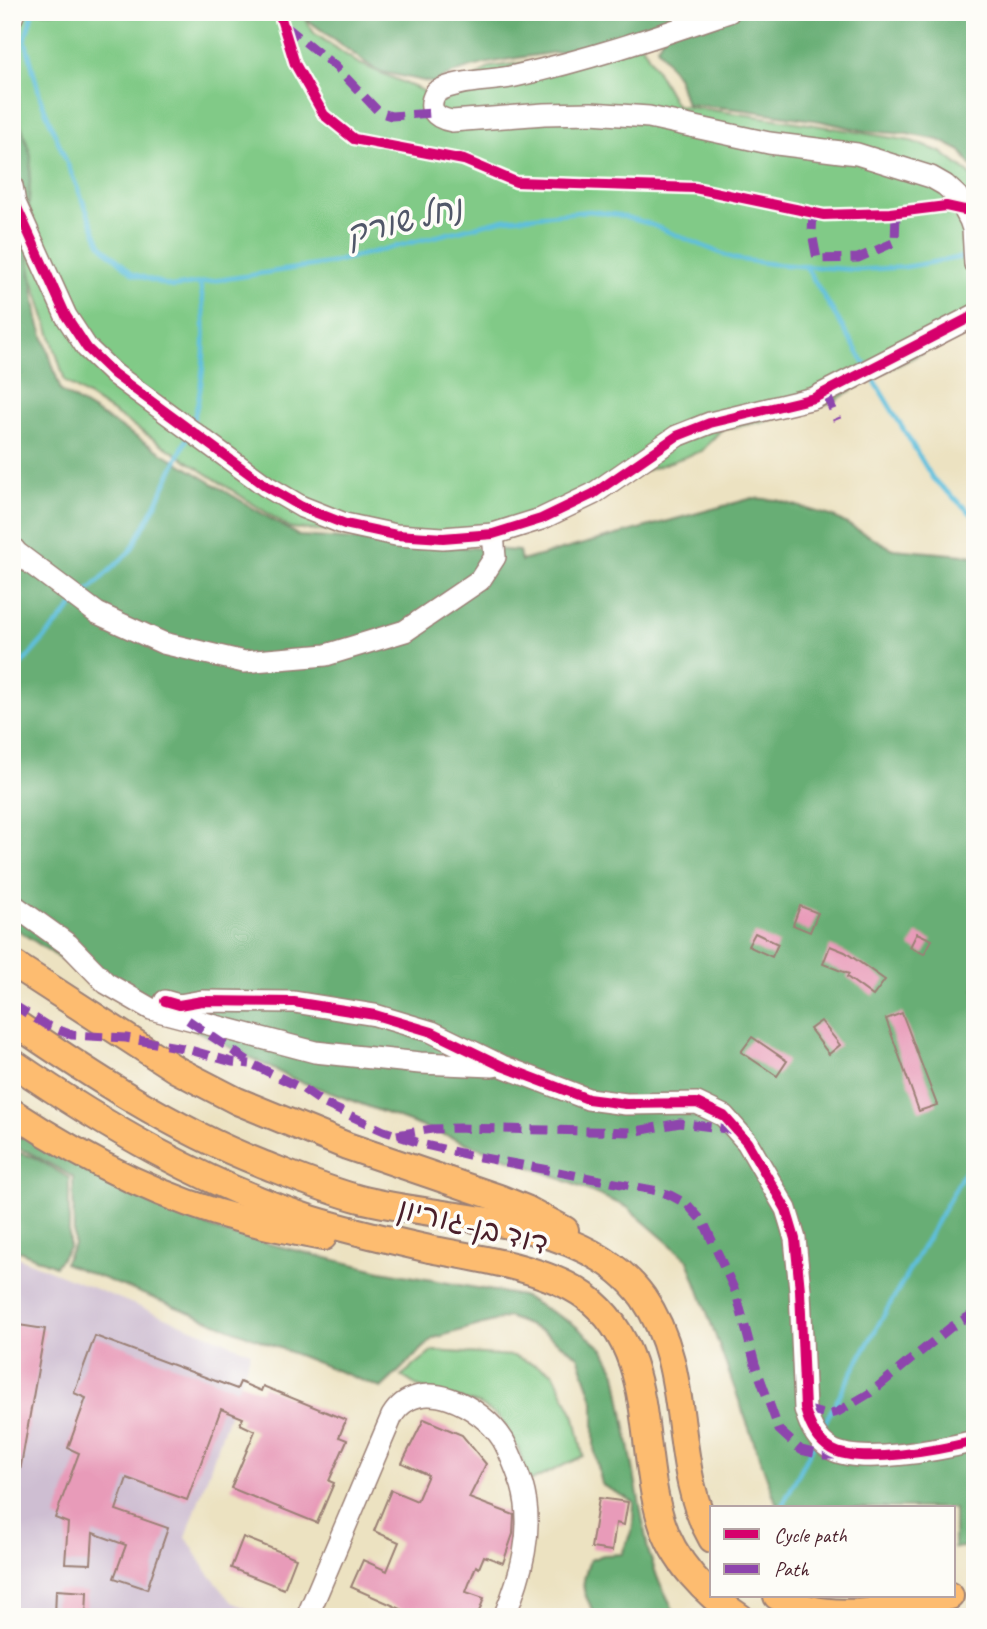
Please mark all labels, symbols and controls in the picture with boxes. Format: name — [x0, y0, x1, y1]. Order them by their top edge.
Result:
water label: נחל שורק — [342, 186, 468, 255]
street label: דוד בן-גוריון — [394, 1189, 552, 1263]
legend — [710, 1506, 956, 1598]
text: Cycle path — [774, 1522, 847, 1548]
text: Path — [774, 1556, 810, 1582]

